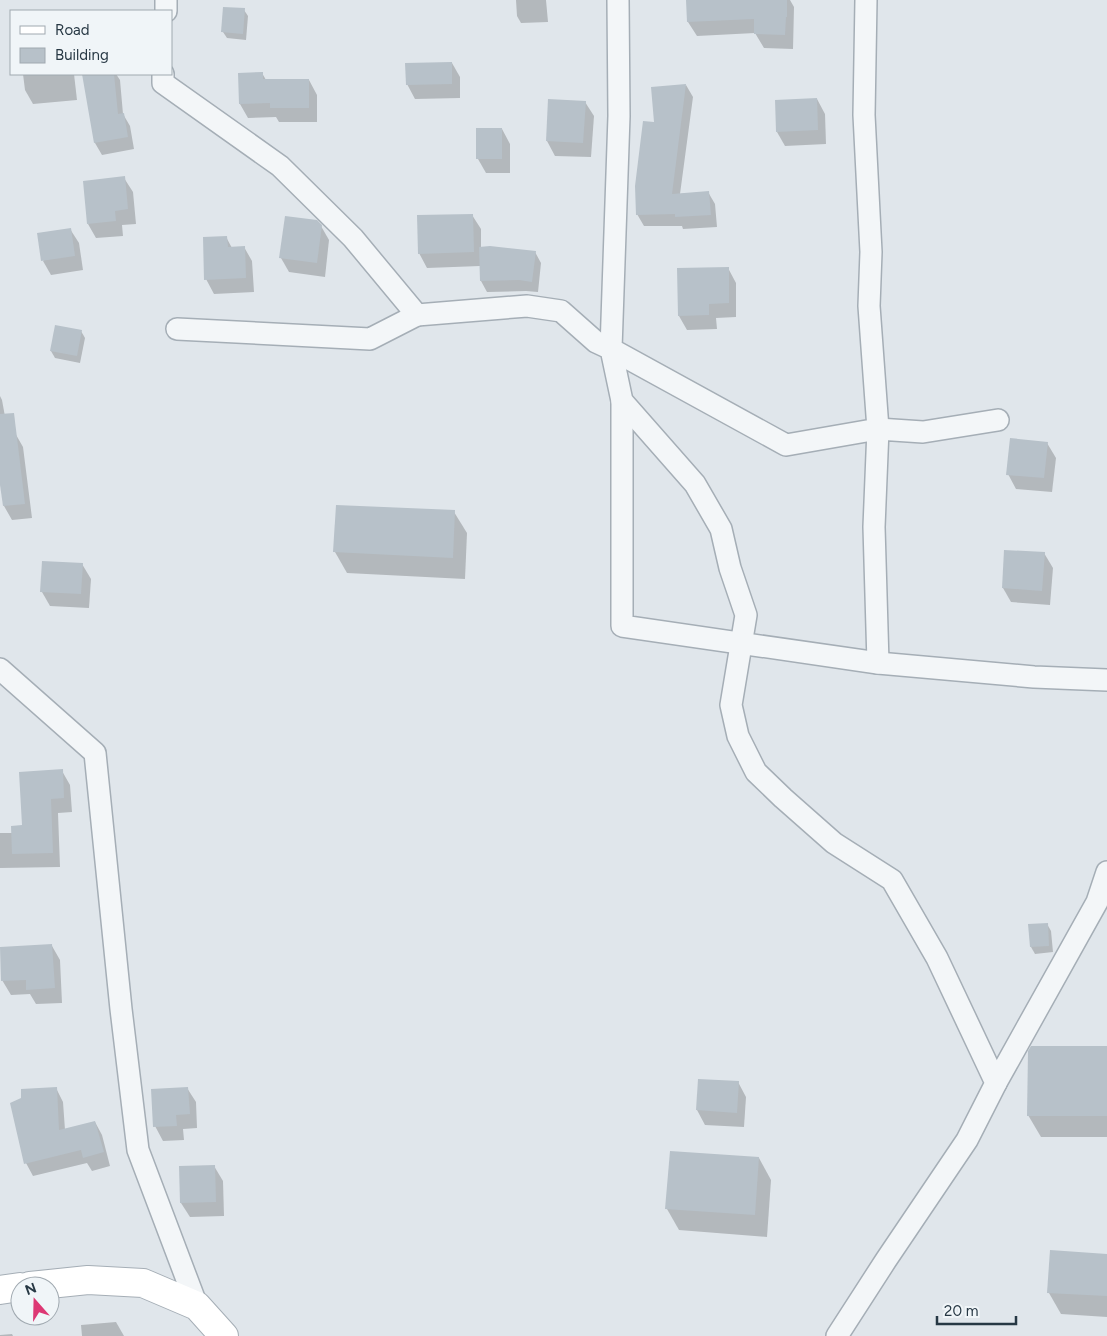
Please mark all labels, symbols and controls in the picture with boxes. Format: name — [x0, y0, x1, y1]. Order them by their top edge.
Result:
legend — [10, 10, 172, 75]
text: Road — [55, 21, 90, 39]
text: Building — [55, 46, 109, 64]
north arrow — [10, 1276, 60, 1326]
text: N — [23, 1279, 39, 1299]
scale bar — [937, 1294, 1016, 1326]
text: 20 m — [944, 1302, 978, 1320]

